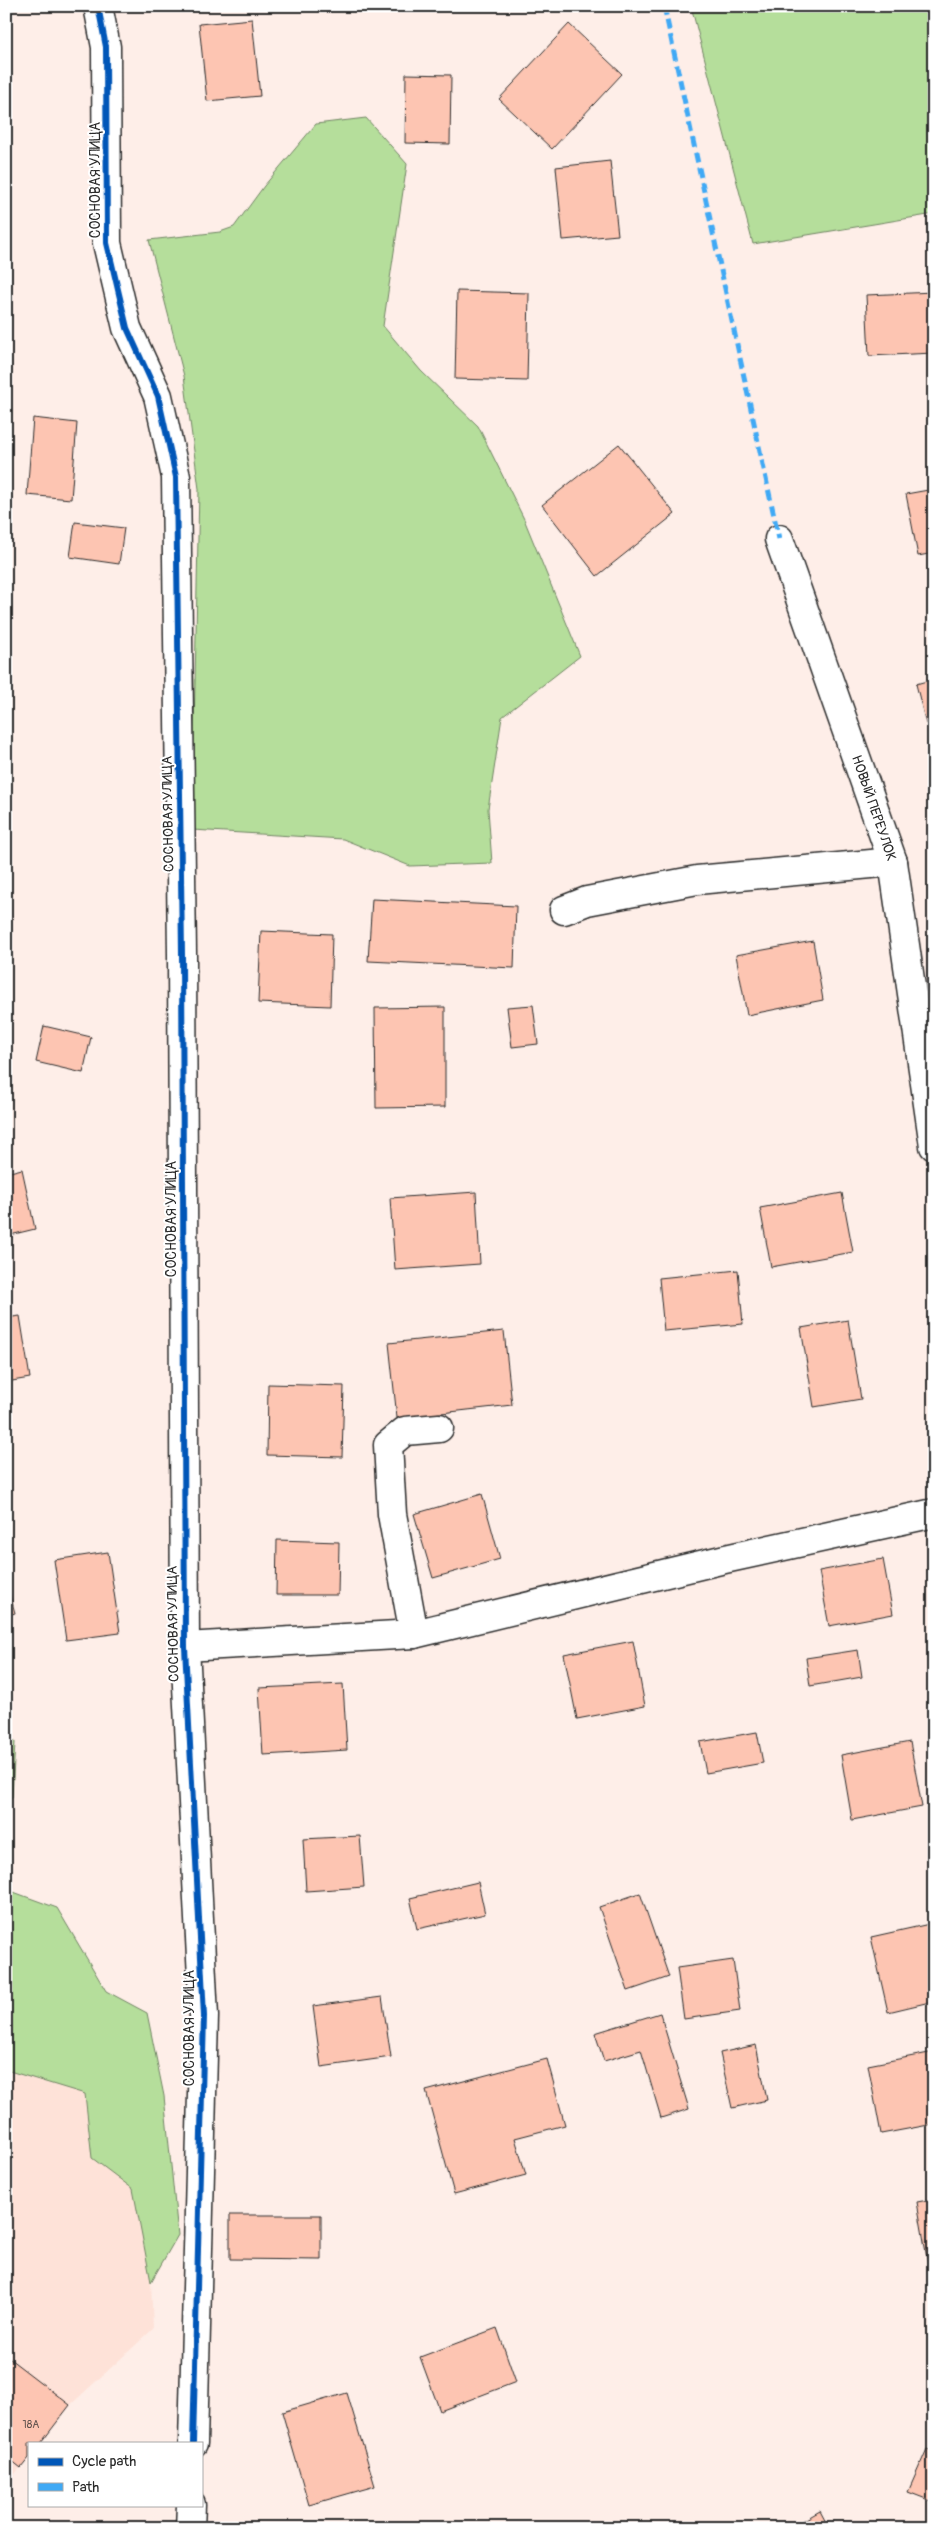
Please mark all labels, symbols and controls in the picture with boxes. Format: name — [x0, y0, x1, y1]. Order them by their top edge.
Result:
street label: СОСНОВАЯ УЛИЦА — [87, 122, 104, 238]
street label: НОВЫЙ ПЕРЕУЛОК — [848, 753, 900, 863]
street label: СОСНОВАЯ УЛИЦА — [158, 756, 178, 872]
street label: СОСНОВАЯ УЛИЦА — [163, 1161, 180, 1277]
street label: СОСНОВАЯ УЛИЦА — [163, 1566, 183, 1682]
street label: СОСНОВАЯ УЛИЦА — [181, 1970, 198, 2086]
house number: 18А — [23, 2418, 39, 2431]
legend — [28, 2442, 202, 2506]
text: Cycle path — [72, 2452, 136, 2471]
text: Path — [72, 2478, 99, 2497]

